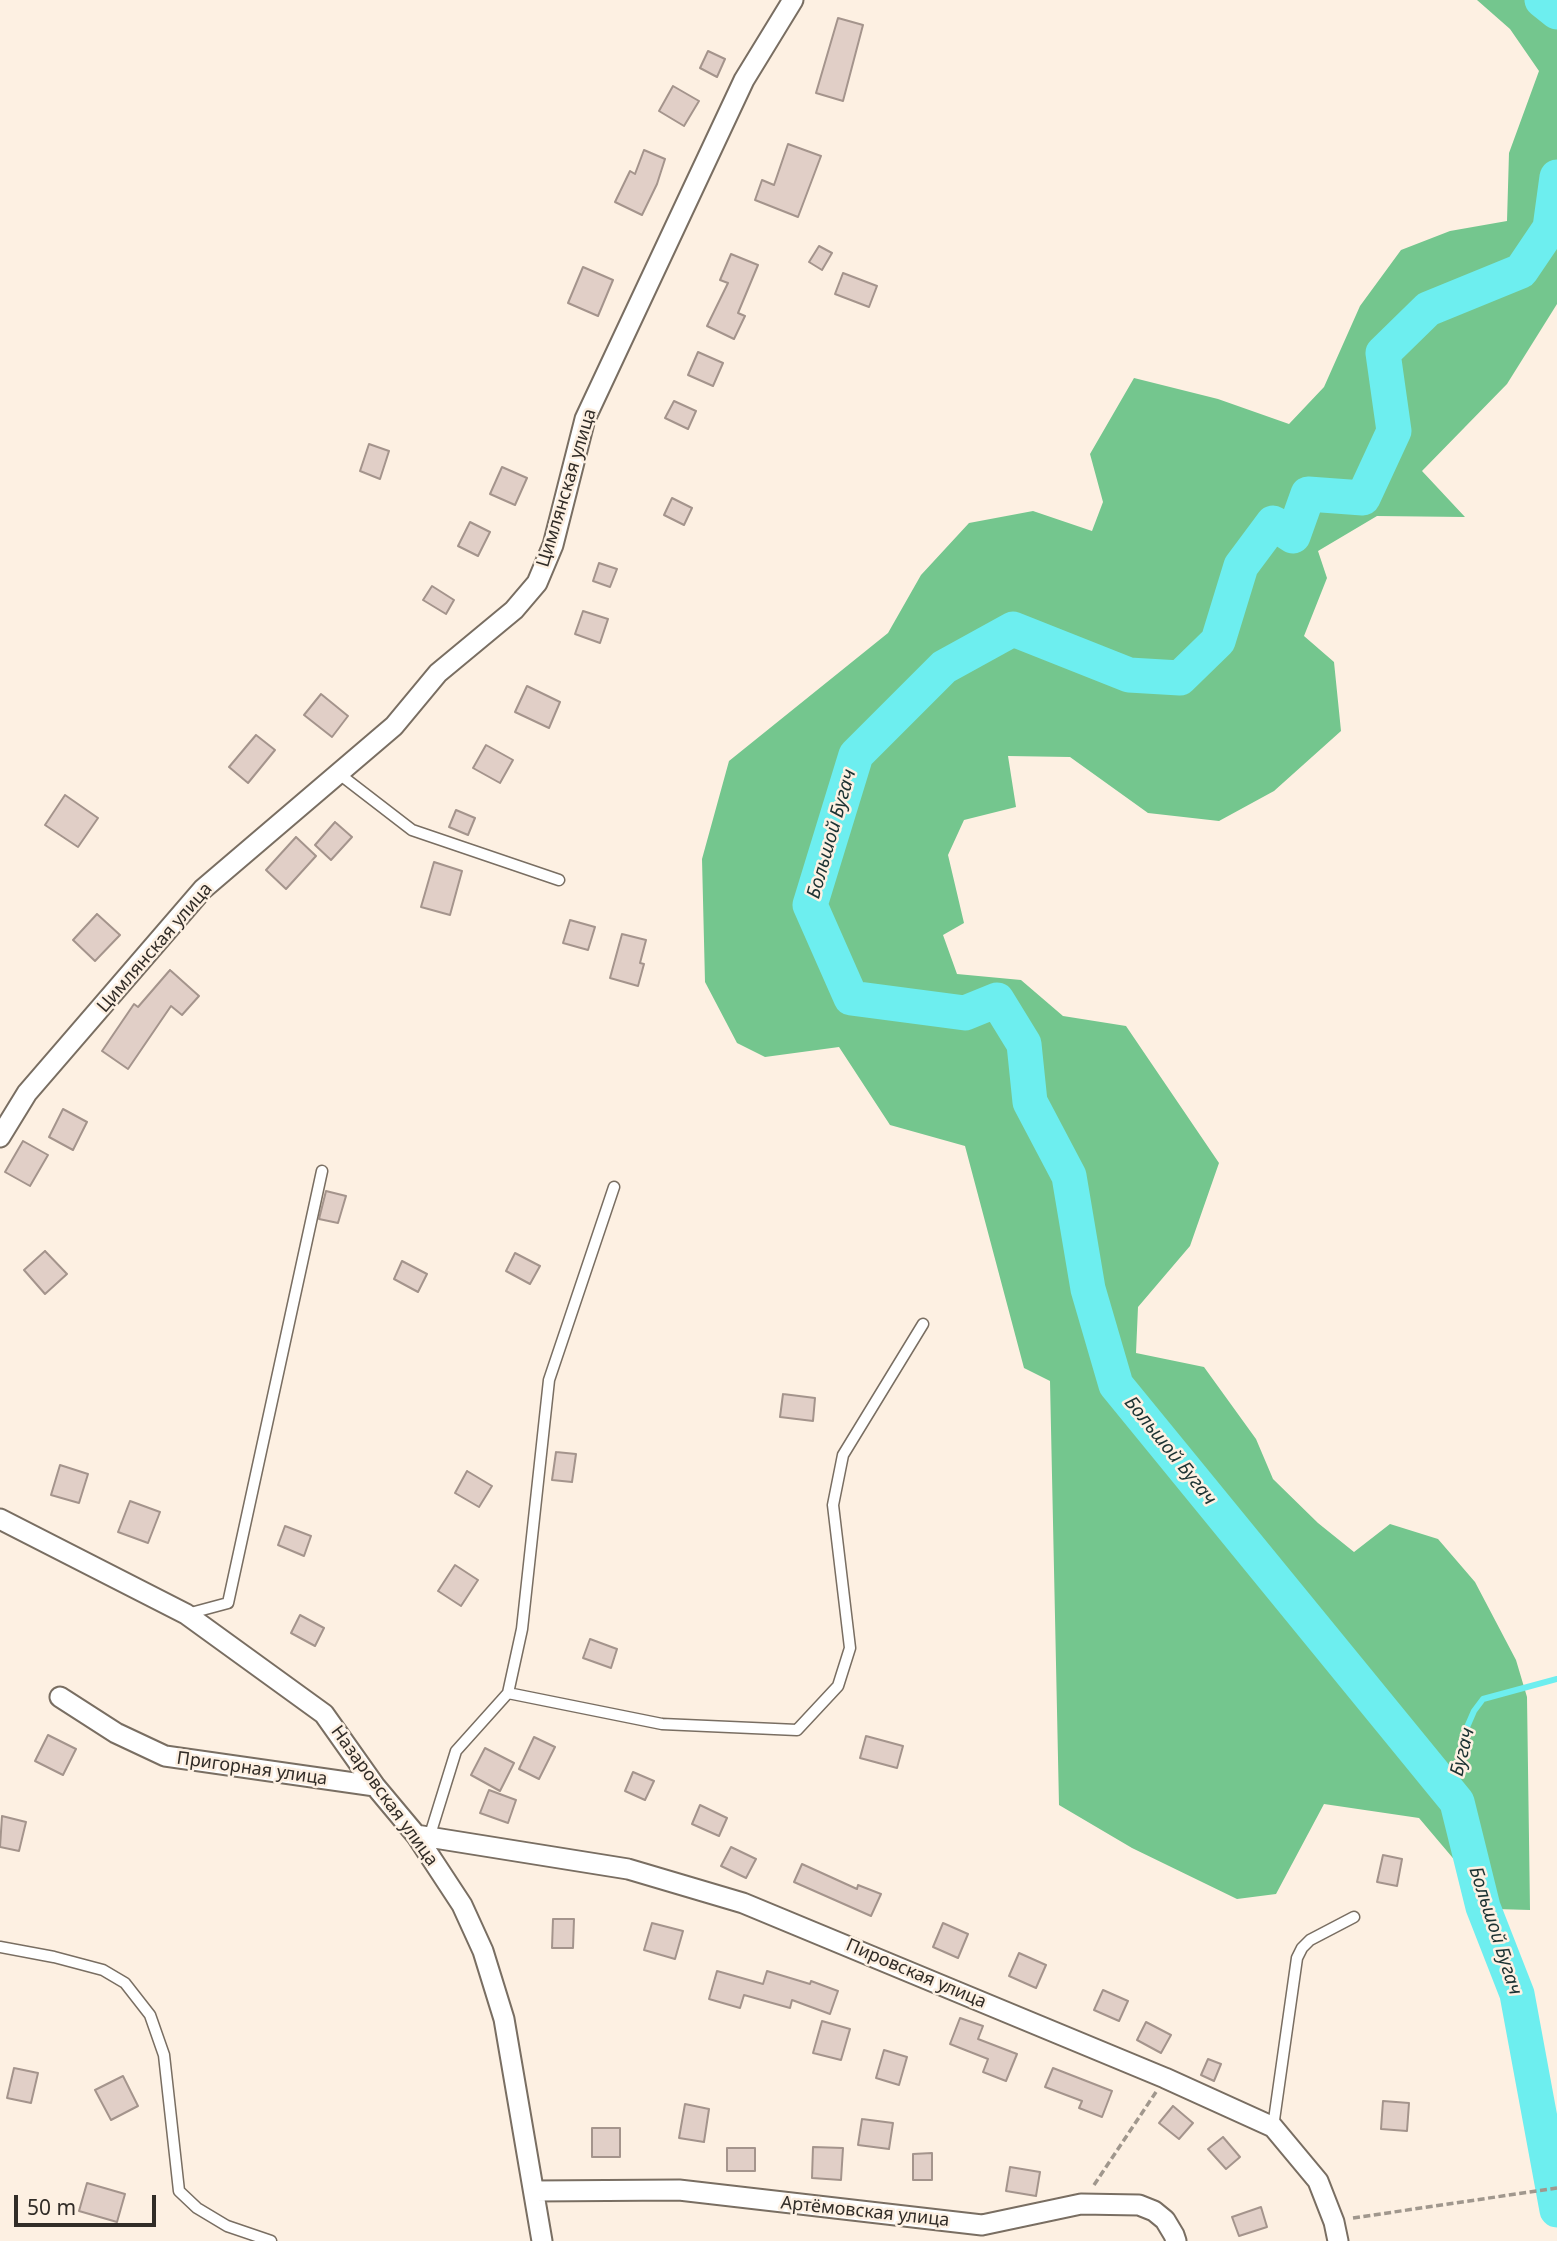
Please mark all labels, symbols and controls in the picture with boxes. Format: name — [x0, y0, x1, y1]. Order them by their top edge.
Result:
street label: Цимлянская улица — [533, 406, 601, 570]
water label: Большой Бугач — [803, 767, 861, 901]
street label: Цимлянская улица — [93, 879, 217, 1017]
water label: Большой Бугач — [1119, 1392, 1221, 1510]
street label: Назаровская улица — [326, 1722, 442, 1870]
water label: Бугач — [1446, 1725, 1480, 1779]
street label: Пригорная улица — [175, 1748, 329, 1790]
water label: Большой Бугач — [1464, 1864, 1526, 1998]
street label: Пировская улица — [843, 1935, 989, 2013]
scale bar — [18, 2182, 159, 2226]
street label: Артёмовская улица — [780, 2192, 950, 2232]
text: 50 m — [27, 2193, 76, 2221]

